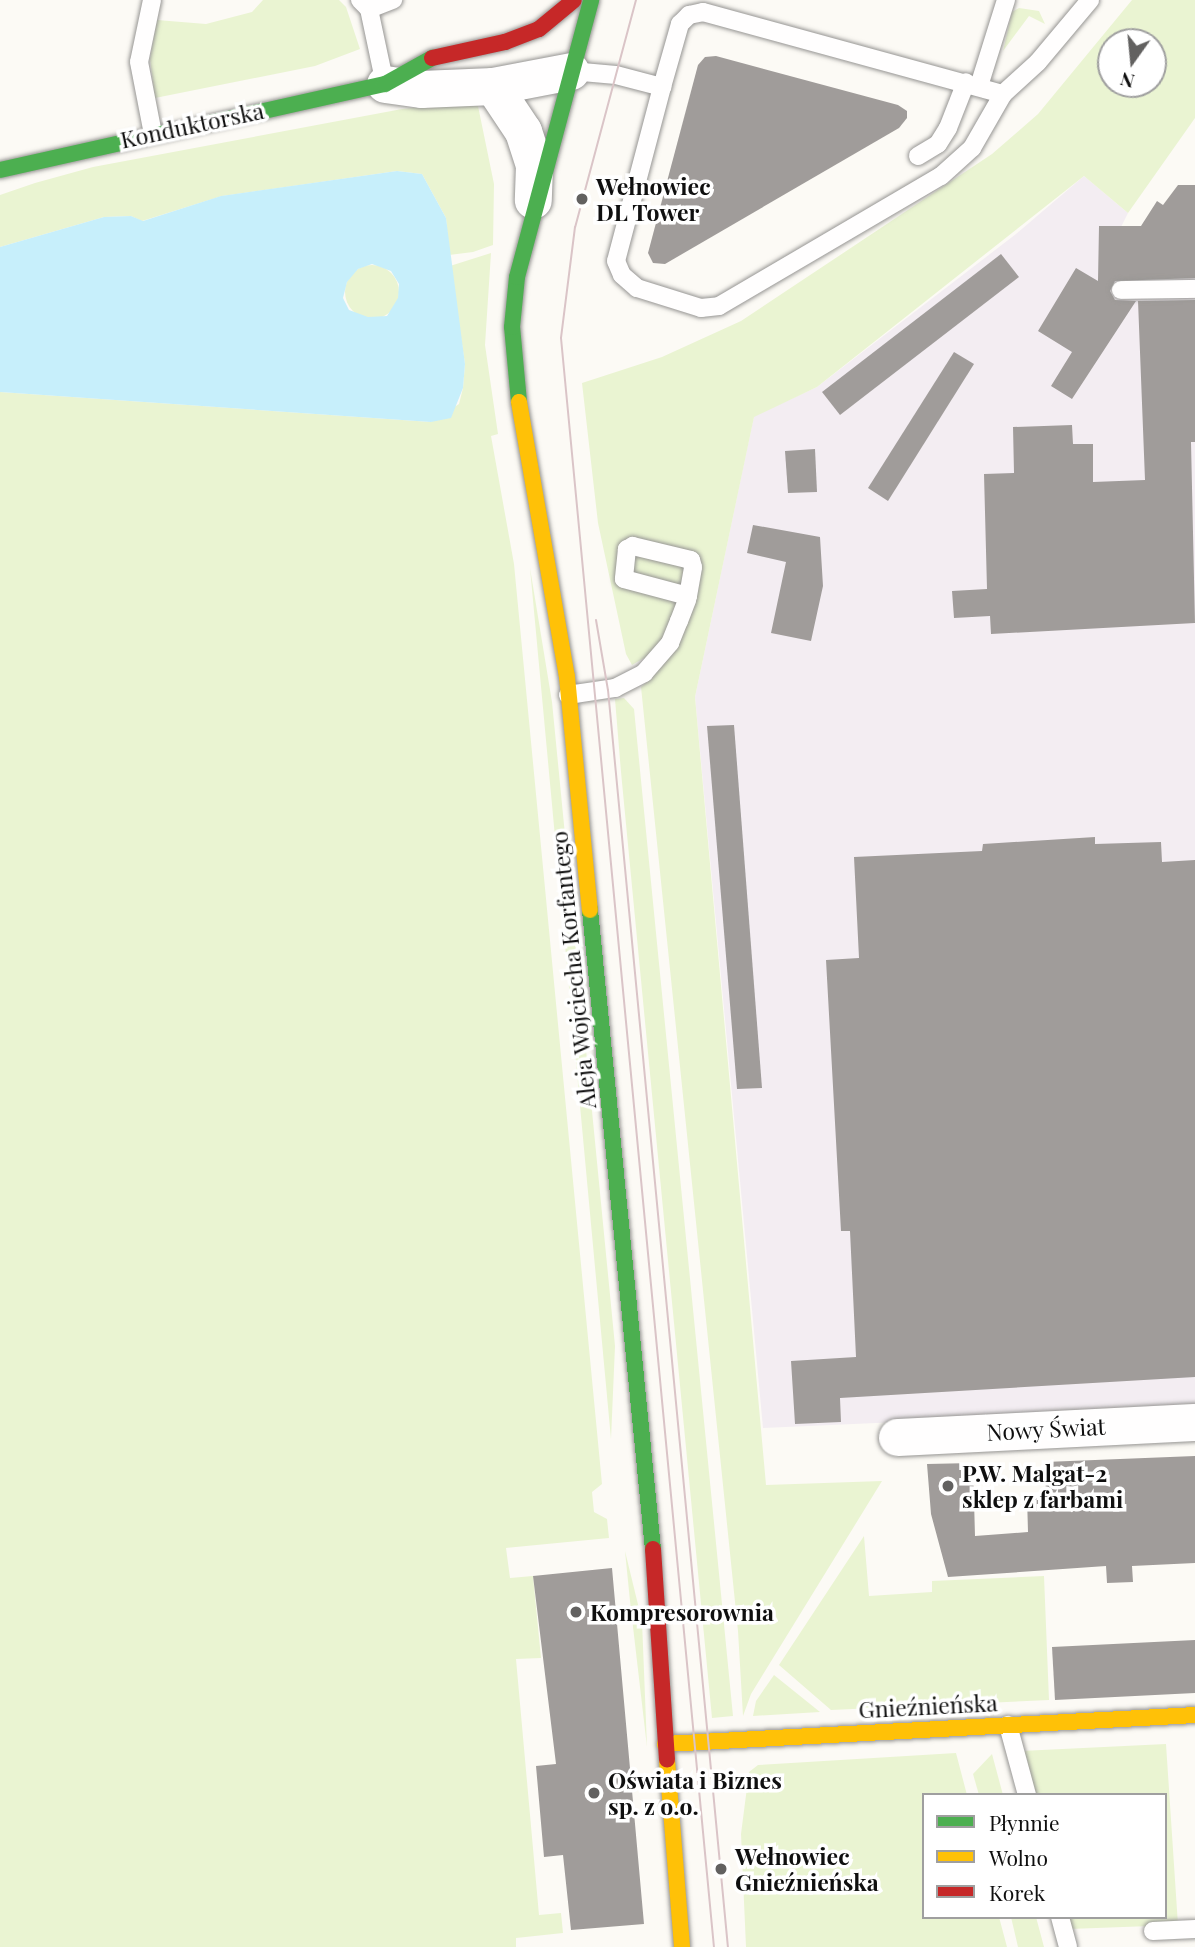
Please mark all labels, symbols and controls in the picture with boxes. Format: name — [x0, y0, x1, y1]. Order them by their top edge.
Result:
north arrow — [1097, 28, 1167, 98]
text: N — [1117, 67, 1137, 96]
street label: Konduktorska — [118, 96, 266, 154]
place label: Wełnowiec DL Tower — [596, 172, 711, 226]
marker: Wełnowiec DL Tower — [574, 191, 590, 207]
street label: Aleja Wojciecha Korfantego — [545, 829, 601, 1111]
street label: Nowy Świat — [985, 1412, 1107, 1446]
place label: P.W. Malgat-2 sklep z farbami — [962, 1459, 1123, 1513]
marker: P.W. Malgat-2 sklep z farbami — [940, 1478, 956, 1494]
place label: Kompresorownia — [590, 1598, 774, 1626]
marker: Kompresorownia — [568, 1604, 584, 1620]
street label: Gnieźnieńska — [858, 1689, 998, 1723]
place label: Oświata i Biznes sp. z o.o. — [608, 1766, 782, 1820]
marker: Oświata i Biznes sp. z o.o. — [586, 1785, 602, 1801]
legend — [922, 1793, 1167, 1919]
text: Płynnie — [989, 1808, 1060, 1836]
place label: Wełnowiec Gnieźnieńska — [735, 1842, 879, 1896]
text: Wolno — [989, 1843, 1048, 1871]
marker: Wełnowiec Gnieźnieńska — [713, 1861, 729, 1877]
text: Korek — [989, 1878, 1045, 1906]

